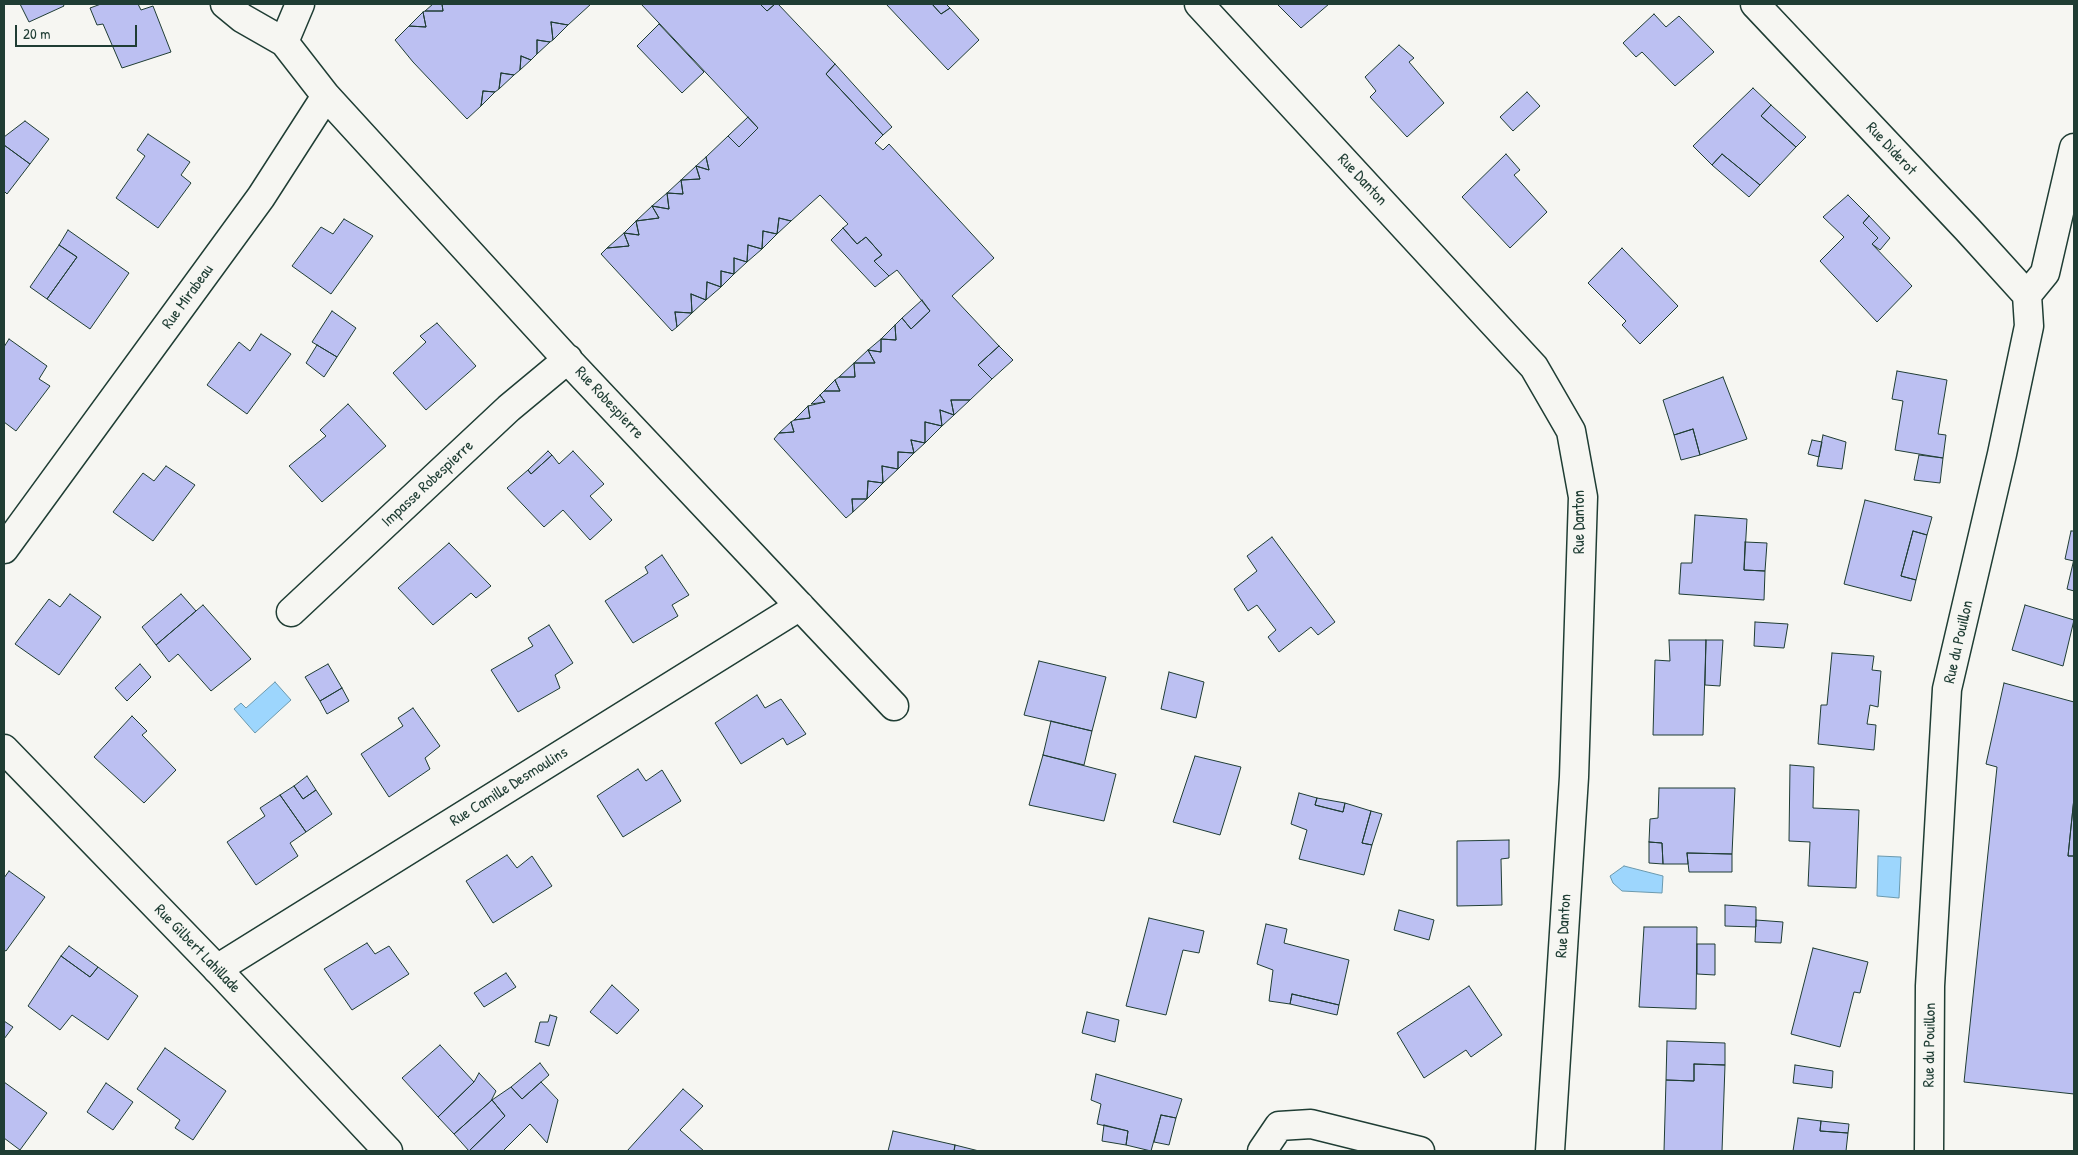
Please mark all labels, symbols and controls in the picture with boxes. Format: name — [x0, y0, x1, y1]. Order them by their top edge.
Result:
scale bar — [18, 15, 140, 47]
text: 20 m — [23, 23, 50, 44]
street label: Rue Diderot — [1862, 118, 1920, 180]
street label: Rue Danton — [1333, 150, 1391, 210]
street label: Rue Mirabeau — [158, 261, 218, 333]
street label: Rue Robespierre — [571, 363, 647, 443]
street label: Impasse Robespierre — [378, 437, 478, 531]
street label: Rue Danton — [1570, 490, 1590, 554]
street label: Rue du Pouillon — [1940, 599, 1978, 685]
street label: Rue Camille Desmoulins — [447, 743, 571, 831]
street label: Rue Danton — [1552, 893, 1576, 959]
street label: Rue Gilbert Lahillade — [150, 901, 244, 997]
street label: Rue du Pouillon — [1920, 1002, 1940, 1088]

